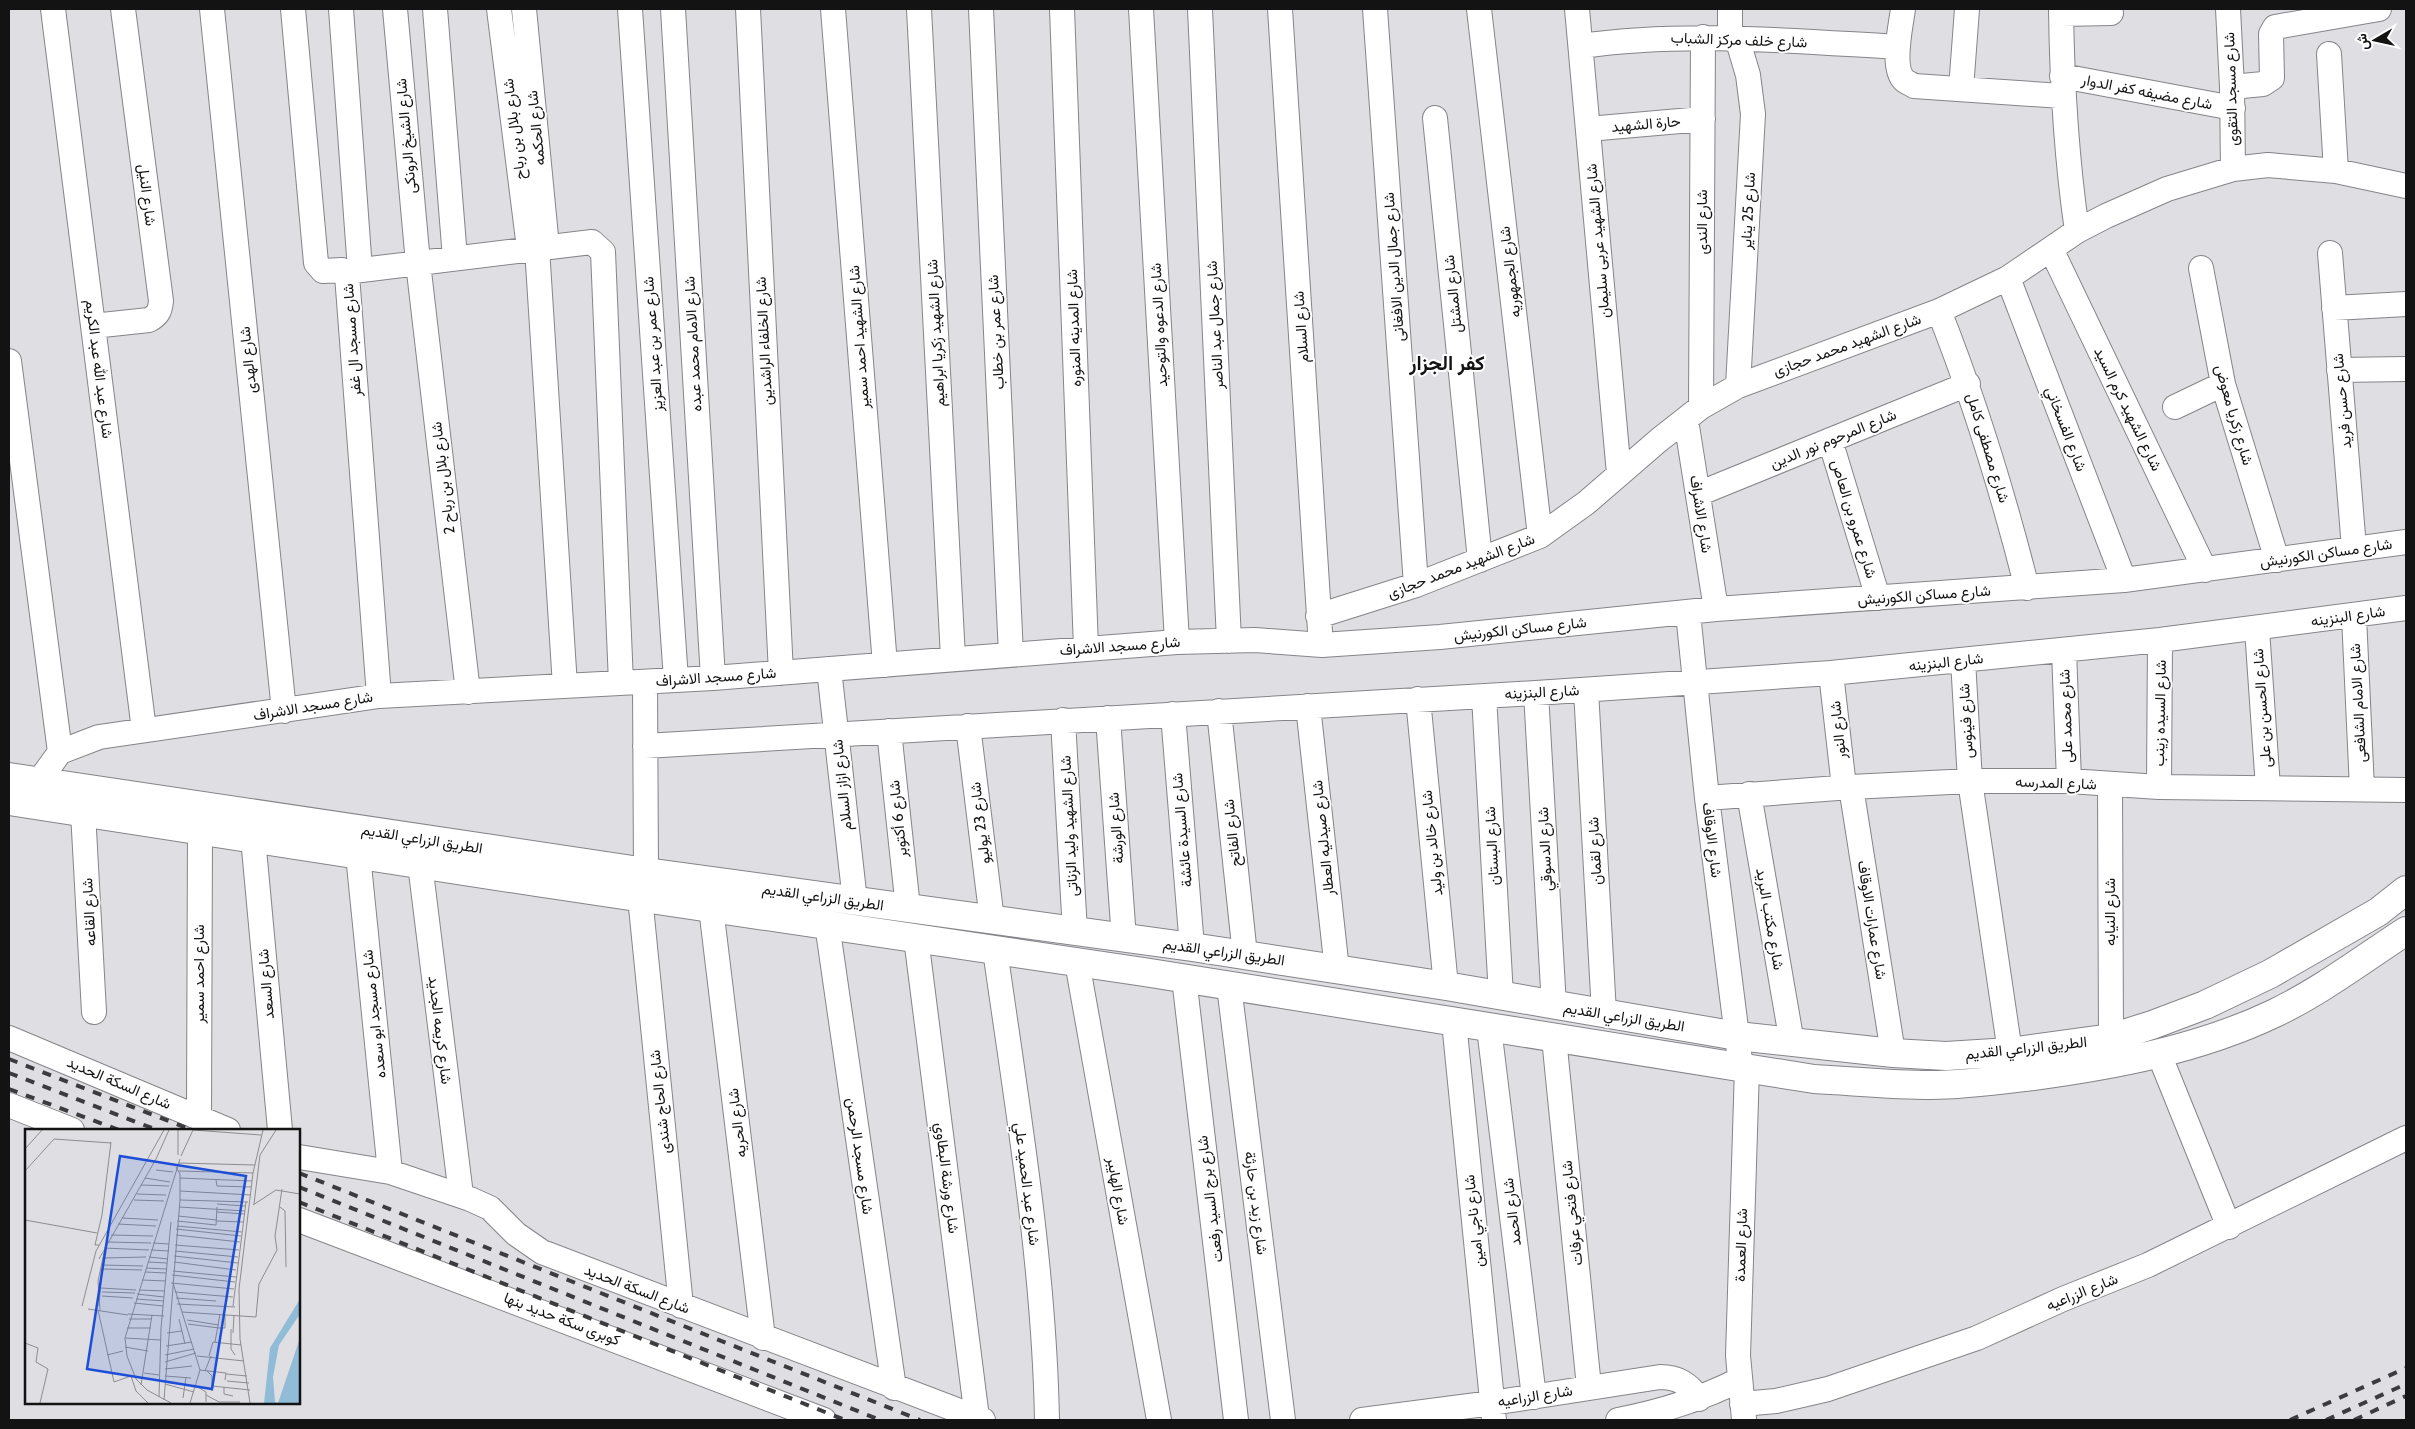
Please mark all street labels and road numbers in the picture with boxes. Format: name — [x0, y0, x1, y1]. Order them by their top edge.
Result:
street label: شارع خلف مركز الشباب — [1670, 29, 1808, 53]
street label: شارع مسجد التقوى — [2220, 31, 2244, 146]
street label: شارع مضيفه كفر الدوار — [2079, 70, 2214, 116]
street label: شارع الشيخ الرونكى — [392, 77, 422, 194]
street label: شارع بلال بن رباح — [499, 77, 531, 181]
street label: شارع الحكمه — [523, 89, 551, 167]
street label: حارة الشهيد — [1611, 112, 1681, 136]
street label: شارع النيل — [132, 163, 160, 227]
street label: شارع الشهيد عربى سليمان — [1582, 163, 1616, 319]
street label: شارع 25 يناير — [1737, 172, 1761, 251]
street label: شارع الندى — [1693, 189, 1713, 254]
street label: شارع جمال الدين الافغانى — [1380, 191, 1410, 342]
street label: شارع الجمهوريه — [1495, 225, 1527, 319]
street label: شارع المشتل — [1440, 254, 1468, 334]
street label: شارع الشهيد زكريا ابراهيم — [923, 258, 951, 407]
street label: شارع جمال عبد الناصر — [1203, 260, 1229, 391]
street label: شارع الدعوه والتوحيد — [1147, 262, 1173, 387]
street label: شارع الشهيد احمد سمير — [845, 264, 875, 410]
street label: شارع المدينه المنوره — [1063, 269, 1087, 387]
street label: شارع عمر بن خطاب — [984, 274, 1010, 390]
street label: شارع الامام محمد عبده — [680, 275, 708, 412]
street label: شارع عمر بن عبد العزيز — [639, 276, 669, 413]
street label: شارع الخلفاء الراشدين — [752, 276, 778, 406]
street label: شارع مسجد ال غفر — [339, 283, 367, 398]
street label: شارع السلام — [1289, 290, 1314, 364]
street label: شارع عبد الله عبد الكريم — [80, 298, 116, 440]
street label: شارع الشهيد محمد حجازى — [1770, 310, 1924, 382]
street label: شارع الهدى — [236, 325, 262, 394]
street label: شارع الشهيد كرم السيد — [2088, 344, 2166, 475]
street label: شارع حسن فريد — [2329, 352, 2357, 449]
street label: شارع زكريا معوض — [2209, 363, 2257, 468]
street label: شارع الفسخاني — [2038, 384, 2091, 476]
street label: شارع مصطفى كامل — [1961, 391, 2013, 506]
street label: شارع المرحوم نور الدين — [1767, 405, 1900, 474]
street label: شارع بلال بن رباح 2 — [427, 420, 461, 535]
street label: شارع عمرو بن العاص — [1825, 457, 1881, 581]
street label: شارع الاشراف — [1684, 474, 1716, 555]
street label: شارع الشهيد محمد حجازى — [1385, 530, 1538, 604]
street label: شارع مساكن الكورنيش — [2259, 535, 2394, 573]
street label: شارع مساكن الكورنيش — [1857, 581, 1992, 611]
street label: شارع البنزينه — [2310, 602, 2387, 632]
street label: شارع مساكن الكورنيش — [1453, 613, 1588, 647]
street label: شارع مسجد الاشراف — [1059, 633, 1181, 661]
street label: شارع الامام الشافعى — [2346, 643, 2372, 763]
street label: شارع الحسن بن على — [2249, 648, 2277, 768]
street label: شارع البنزينه — [1908, 649, 1985, 677]
street label: شارع السيده زينب — [2150, 659, 2172, 766]
street label: شارع مسجد الاشراف — [655, 664, 777, 692]
street label: شارع محمد على — [2055, 668, 2079, 763]
street label: شارع البنزينه — [1504, 681, 1580, 705]
street label: شارع فينوس — [1955, 683, 1979, 759]
street label: شارع مسجد الاشراف — [252, 688, 375, 726]
street label: شارع النور — [1826, 700, 1852, 761]
street label: شارع ازاز السلام — [828, 738, 858, 831]
street label: شارع الشهيد وليد الزناتى — [1056, 755, 1084, 897]
street label: شارع السيدة عائشة — [1168, 772, 1198, 888]
street label: شارع المدرسه — [2015, 773, 2097, 795]
street label: شارع 6 أكتوبر — [885, 779, 913, 860]
street label: شارع صيدليه العطار — [1308, 779, 1340, 898]
street label: شارع 23 يوليو — [966, 781, 996, 865]
street label: شارع خالد بن وليد — [1417, 789, 1448, 897]
street label: شارع الورشة — [1105, 791, 1129, 864]
street label: شارع الفاتح — [1219, 798, 1246, 868]
street label: شارع الاوقاف — [1696, 801, 1726, 879]
street label: شارع البستان — [1481, 806, 1505, 886]
street label: شارع الدسوقي — [1534, 806, 1560, 892]
street label: شارع لقمان — [1584, 816, 1608, 885]
street label: الطريق الزراعي القديم — [359, 821, 484, 861]
street label: شارع عمارات الاوقاف — [1852, 859, 1890, 981]
street label: شارع مكتب البريد — [1750, 867, 1788, 972]
street label: شارع القاعه — [78, 877, 102, 947]
street label: شارع النيابه — [2101, 878, 2121, 946]
street label: الطريق الزراعي القديم — [760, 880, 885, 918]
street label: شارع احمد سمير — [190, 924, 210, 1025]
street label: الطريق الزراعي القديم — [1161, 935, 1286, 973]
street label: شارع السعد — [254, 948, 280, 1020]
street label: شارع مسجد ابو سعده — [358, 948, 392, 1079]
street label: شارع كريمه الجديد — [422, 975, 456, 1086]
street label: الطريق الزراعي القديم — [1561, 999, 1686, 1039]
street label: الطريق الزراعي القديم — [1964, 1033, 2088, 1067]
street label: شارع الحاج شندى — [646, 1049, 676, 1155]
street label: شارع السكة الحديد — [63, 1053, 174, 1115]
street label: شارع الحريه — [724, 1087, 752, 1159]
street label: شارع مسجد الرحمن — [841, 1096, 877, 1216]
street label: شارع ورشة البطاوي — [927, 1122, 963, 1235]
street label: شارع عبد الحميد علي — [1007, 1122, 1043, 1247]
street label: شارع برج السيد رفعت — [1193, 1134, 1229, 1264]
street label: شارع زيد بن حارثة — [1239, 1150, 1271, 1256]
street label: شارع الهايبر — [1101, 1155, 1133, 1227]
street label: شارع فتحي عرفات — [1558, 1159, 1590, 1266]
street label: شارع ناجي امين — [1460, 1173, 1492, 1268]
street label: شارع الحمد — [1499, 1177, 1527, 1247]
street label: شارع العمدة — [1731, 1208, 1753, 1282]
street label: شارع السكة الحديد — [581, 1261, 692, 1319]
street label: شارع الزراعيه — [2044, 1269, 2121, 1316]
street label: كوبرى سكة حديد بنها — [501, 1289, 623, 1351]
street label: شارع الزراعيه — [1496, 1381, 1574, 1413]

